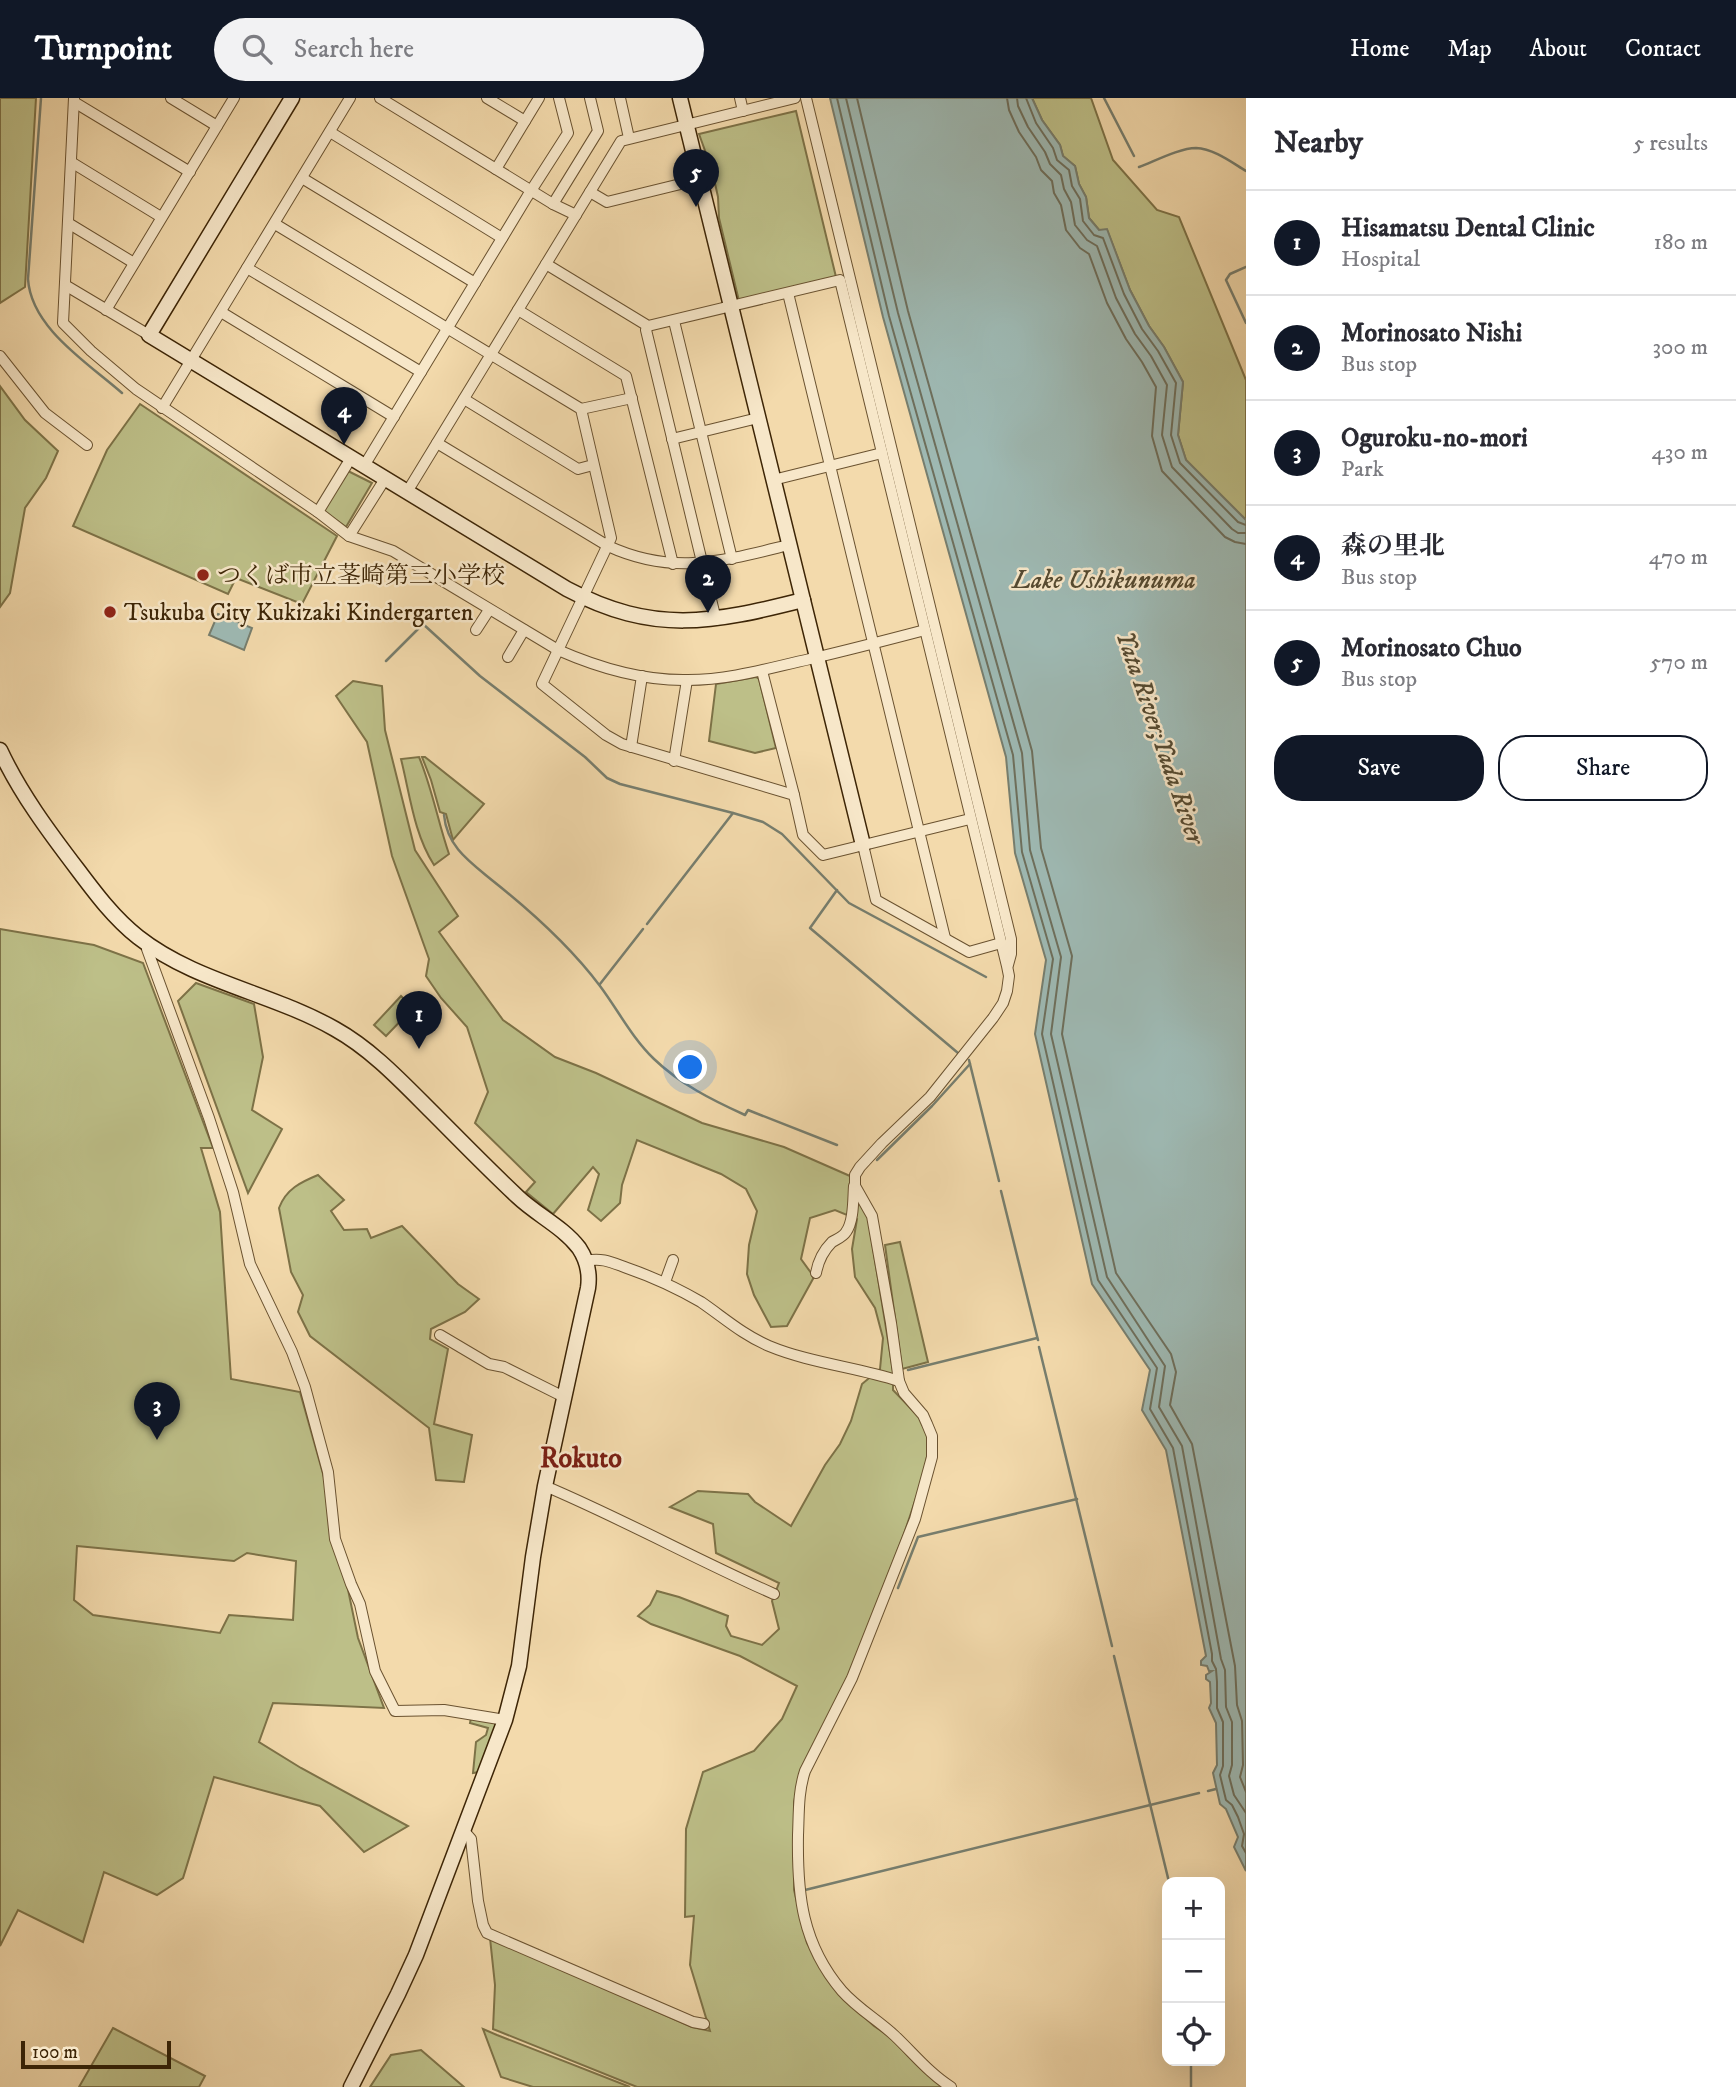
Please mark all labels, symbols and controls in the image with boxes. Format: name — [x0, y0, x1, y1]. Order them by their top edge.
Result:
search box — [214, 18, 704, 81]
text: Turnpoint — [35, 29, 172, 70]
icon: search — [238, 30, 276, 68]
text: Search here — [294, 33, 414, 66]
text: Home — [1350, 34, 1409, 64]
text: Map — [1447, 34, 1492, 64]
text: About — [1530, 34, 1587, 64]
text: Contact — [1625, 34, 1701, 64]
text: Nearby — [1274, 125, 1363, 162]
text: 5 results — [1633, 129, 1708, 158]
pin: 5 — [673, 149, 719, 207]
text: Hisamatsu Dental Clinic — [1341, 212, 1595, 245]
text: 1 — [1293, 228, 1301, 257]
text: 180 m — [1653, 228, 1708, 257]
text: Hospital — [1341, 245, 1420, 274]
text: Morinosato Nishi — [1341, 317, 1522, 350]
text: 2 — [1291, 333, 1303, 362]
text: 300 m — [1652, 333, 1708, 362]
text: Bus stop — [1341, 350, 1417, 379]
pin: 4 — [321, 387, 367, 445]
text: Oguroku-no-mori — [1341, 422, 1528, 455]
text: 3 — [1293, 438, 1301, 467]
text: 430 m — [1652, 438, 1708, 467]
text: Park — [1341, 455, 1384, 484]
text: 森の里北 — [1341, 530, 1445, 563]
text: 4 — [1290, 543, 1304, 572]
text: 470 m — [1649, 543, 1708, 572]
pin: 2 — [685, 555, 731, 613]
place label: つくば市立茎崎第三小学校 — [217, 561, 505, 591]
text: Bus stop — [1341, 563, 1417, 592]
water label: Lake Ushikunuma — [1010, 564, 1196, 597]
marker: つくば市立茎崎第三小学校 — [195, 567, 211, 583]
place label: Tsukuba City Kukizaki Kindergarten — [124, 598, 474, 628]
marker: Tsukuba City Kukizaki Kindergarten — [102, 604, 118, 620]
water label: Yata River;Yada River — [1108, 626, 1212, 850]
text: Morinosato Chuo — [1341, 632, 1522, 665]
text: 5 — [1291, 648, 1303, 677]
text: 570 m — [1650, 648, 1708, 677]
text: Bus stop — [1341, 665, 1417, 694]
button: Save — [1274, 735, 1484, 801]
button: Share — [1498, 735, 1708, 801]
pin: 1 — [396, 991, 442, 1049]
your location — [673, 1050, 707, 1084]
pin: 3 — [134, 1382, 180, 1440]
district label: Rokuto — [540, 1441, 622, 1476]
map controls — [1162, 1877, 1225, 2066]
button: + — [1162, 1877, 1225, 1940]
button: − — [1162, 1940, 1225, 2003]
button: locate — [1162, 2003, 1225, 2066]
scale bar — [21, 2038, 172, 2070]
text: 100 m — [32, 2041, 78, 2064]

